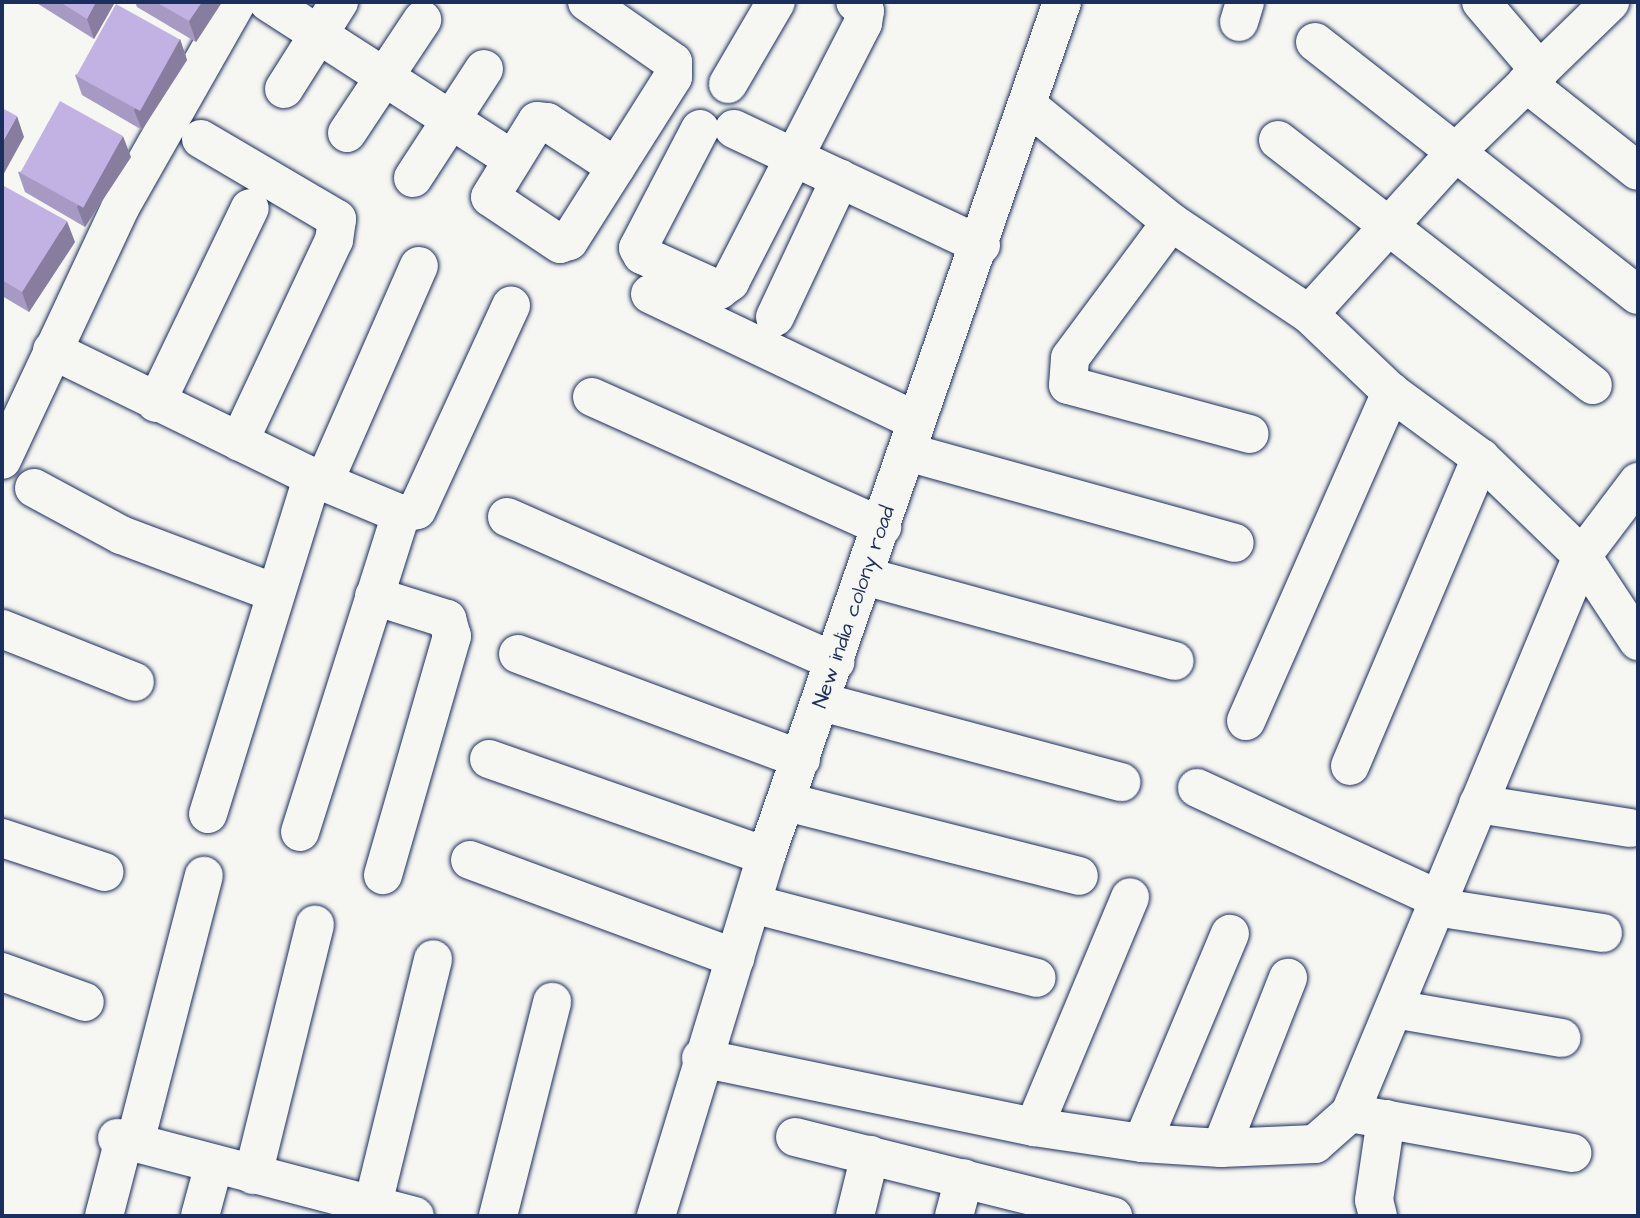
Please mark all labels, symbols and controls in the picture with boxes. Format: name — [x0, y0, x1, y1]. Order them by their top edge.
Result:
street label: New india colony road — [808, 503, 900, 711]

